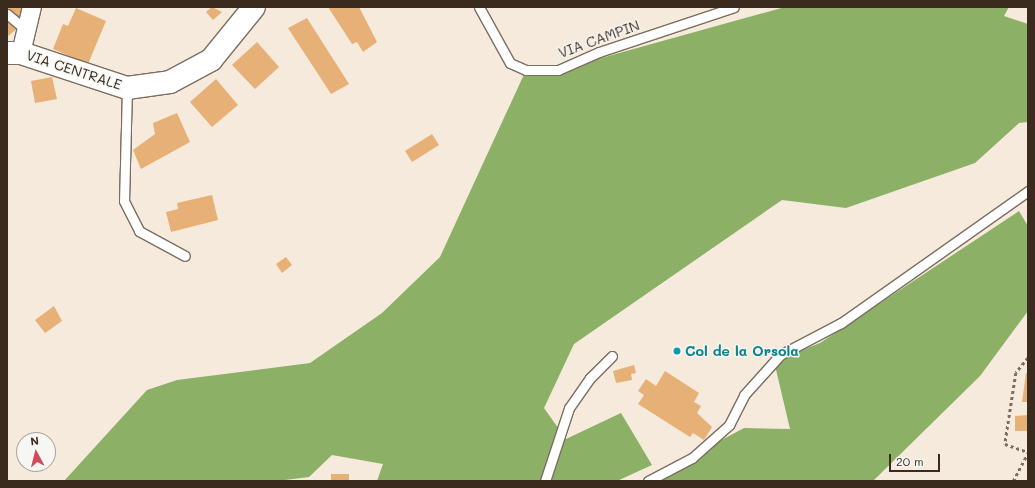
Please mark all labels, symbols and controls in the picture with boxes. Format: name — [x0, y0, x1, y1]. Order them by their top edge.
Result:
street label: VIA CAMPIN — [556, 17, 642, 61]
street label: VIA CENTRALE — [24, 47, 124, 93]
place label: Col de la Orsola — [685, 343, 799, 359]
marker: Col de la Orsola — [672, 346, 682, 356]
north arrow — [16, 432, 56, 472]
text: N — [30, 433, 40, 449]
scale bar — [891, 446, 942, 472]
text: 20 m — [896, 453, 924, 469]

